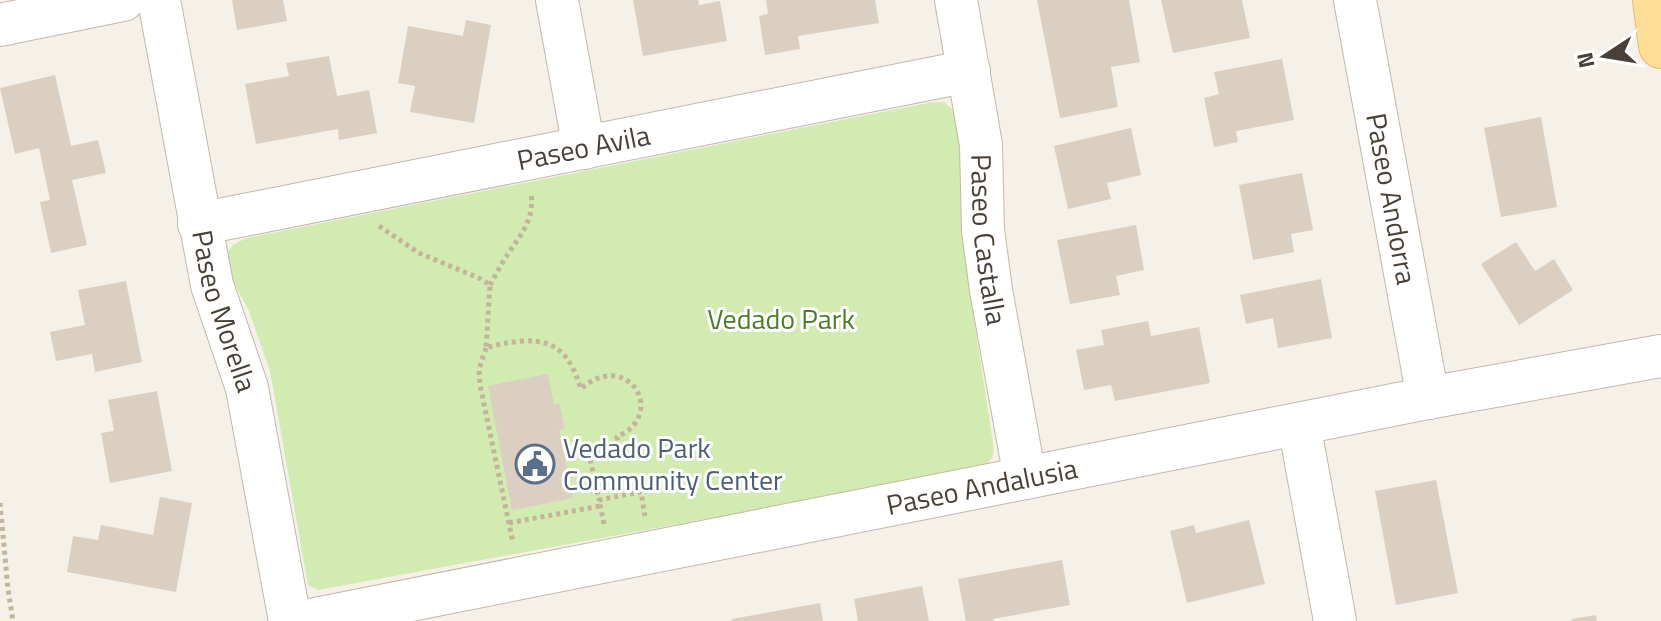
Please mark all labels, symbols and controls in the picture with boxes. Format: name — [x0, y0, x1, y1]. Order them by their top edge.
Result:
north arrow — [1565, 16, 1645, 96]
text: N — [1567, 49, 1604, 71]
street label: Paseo Andorra — [1355, 109, 1429, 288]
street label: Paseo Avila — [513, 113, 654, 181]
street label: Paseo Castalla — [960, 153, 1019, 328]
street label: Paseo Morella — [181, 226, 269, 398]
park label: Vedado Park — [707, 297, 855, 340]
place label: Vedado Park Community Center — [563, 426, 783, 501]
public building icon: Vedado Park Community Center — [514, 443, 556, 485]
street label: Paseo Andalusia — [882, 446, 1081, 526]

